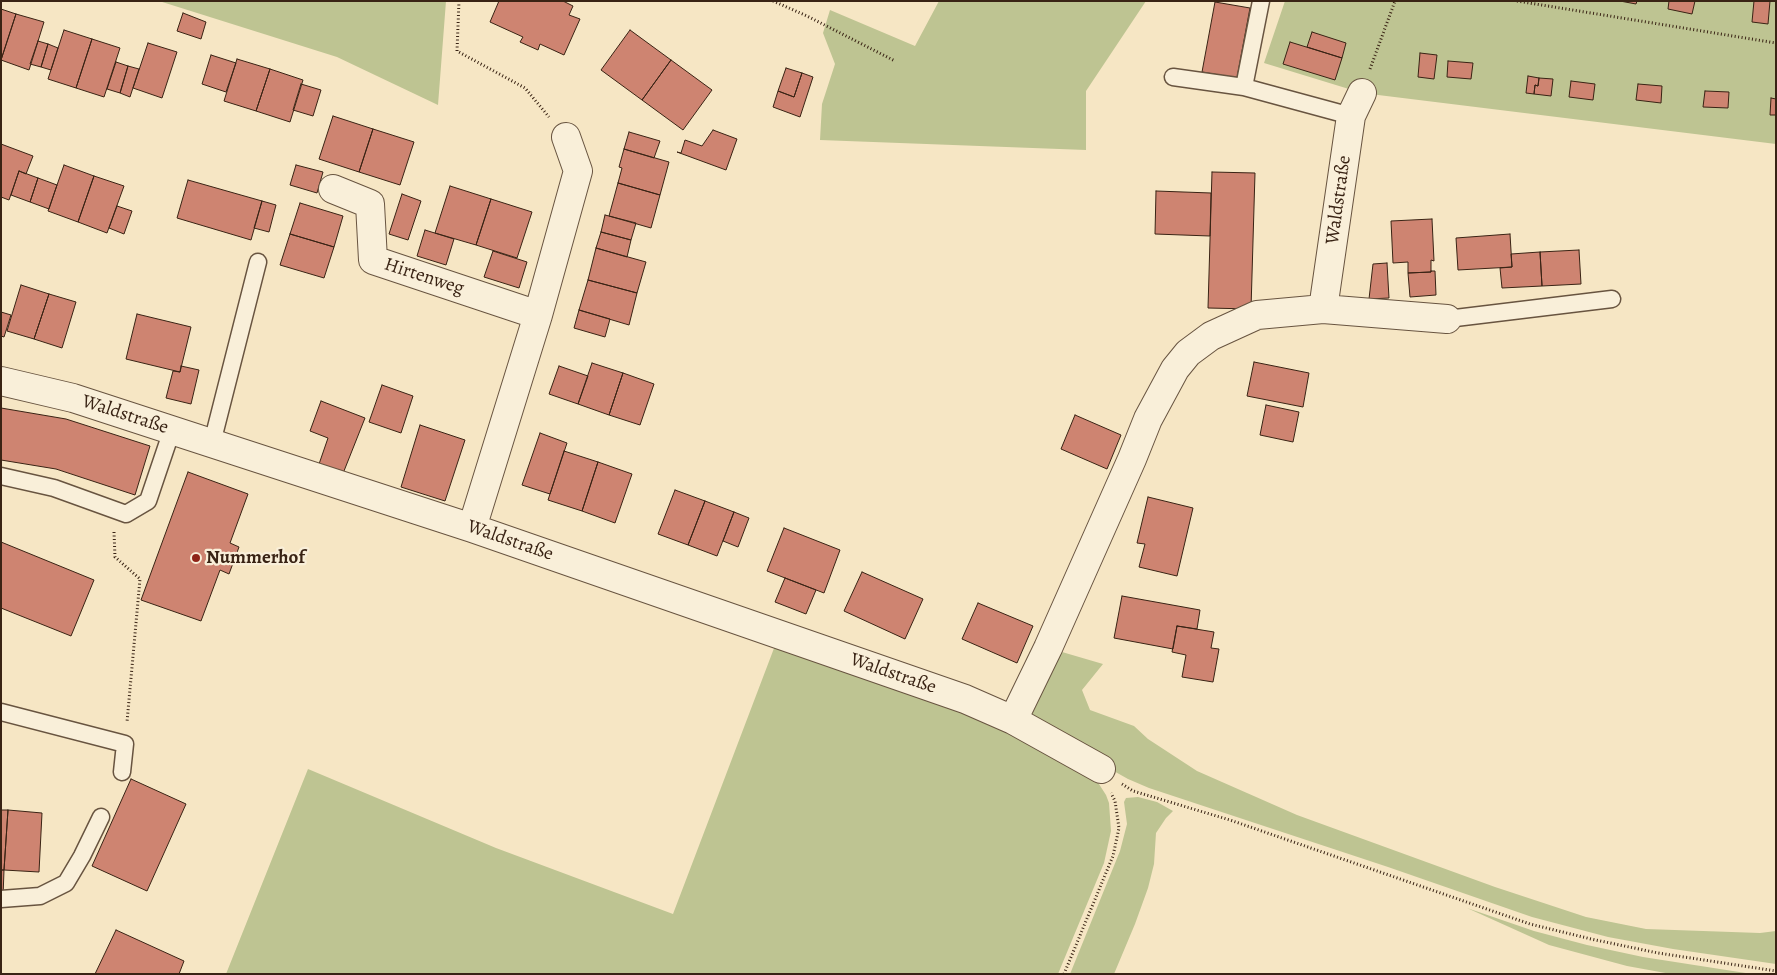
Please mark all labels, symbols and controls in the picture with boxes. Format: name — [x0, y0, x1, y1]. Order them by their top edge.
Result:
street label: Waldstraße — [1321, 154, 1357, 246]
street label: Hirtenweg — [381, 253, 467, 301]
street label: Waldstraße — [79, 390, 171, 440]
street label: Waldstraße — [464, 516, 556, 566]
place label: Nummerhof — [206, 547, 305, 569]
marker: Nummerhof — [190, 552, 202, 564]
street label: Waldstraße — [847, 649, 939, 699]

